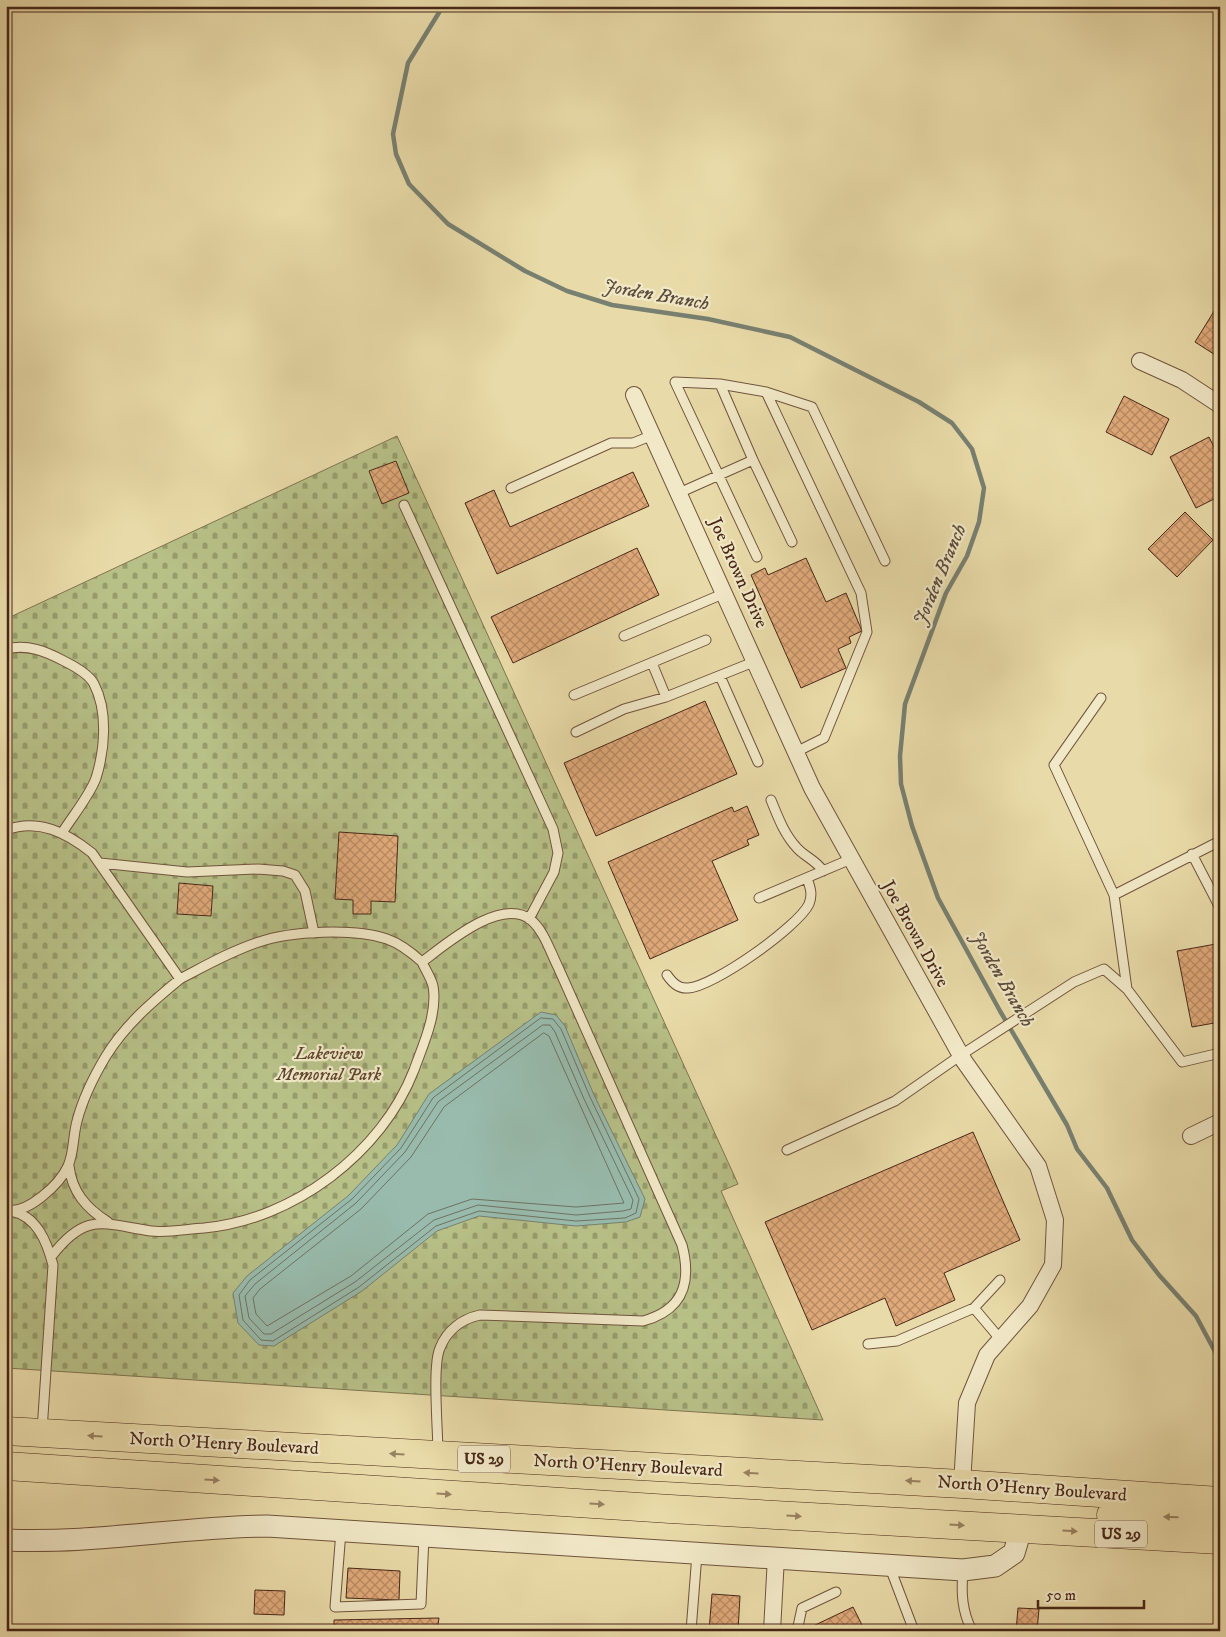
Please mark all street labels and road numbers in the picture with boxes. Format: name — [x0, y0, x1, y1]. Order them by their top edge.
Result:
street label: Joe Brown Drive — [703, 513, 772, 632]
street label: Joe Brown Drive — [876, 875, 953, 991]
street label: North O'Henry Boulevard — [129, 1428, 319, 1460]
road number: US 29 — [458, 1446, 510, 1472]
street label: North O'Henry Boulevard — [533, 1450, 723, 1482]
street label: North O'Henry Boulevard — [937, 1471, 1127, 1507]
road number: US 29 — [1095, 1520, 1147, 1548]

